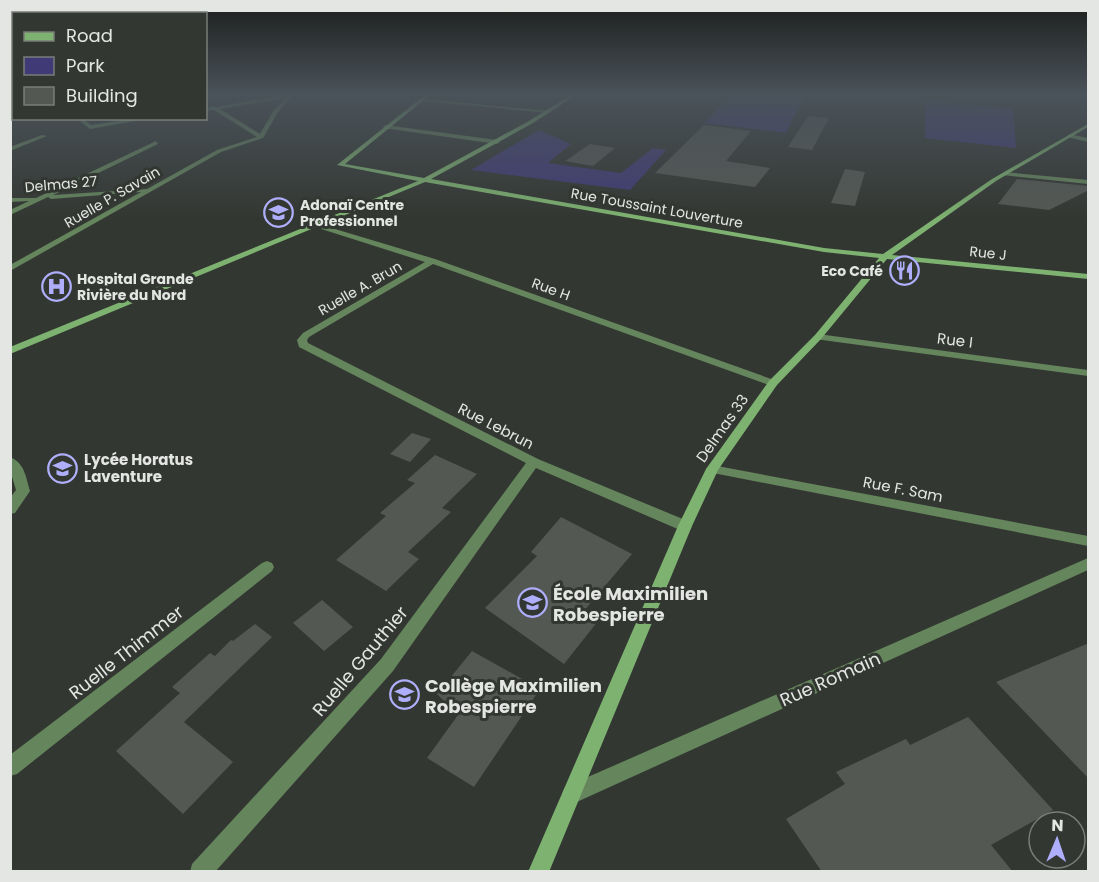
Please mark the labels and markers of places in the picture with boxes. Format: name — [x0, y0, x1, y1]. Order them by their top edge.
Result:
place label: Adonaï Centre Professionnel — [300, 195, 405, 231]
school or university icon: Adonaï Centre Professionnel — [263, 197, 295, 229]
restaurant icon: Eco Café — [888, 255, 920, 287]
place label: Eco Café — [821, 261, 883, 281]
place label: Hospital Grande Rivière du Nord — [77, 269, 194, 305]
hospital icon: Hospital Grande Rivière du Nord — [40, 271, 72, 303]
place label: Lycée Horatus Laventure — [84, 449, 193, 487]
school or university icon: Lycée Horatus Laventure — [47, 452, 79, 484]
place label: École Maximilien Robespierre — [553, 581, 708, 627]
school or university icon: École Maximilien Robespierre — [516, 587, 548, 619]
place label: Collège Maximilien Robespierre — [425, 673, 602, 719]
school or university icon: Collège Maximilien Robespierre — [388, 679, 420, 711]

